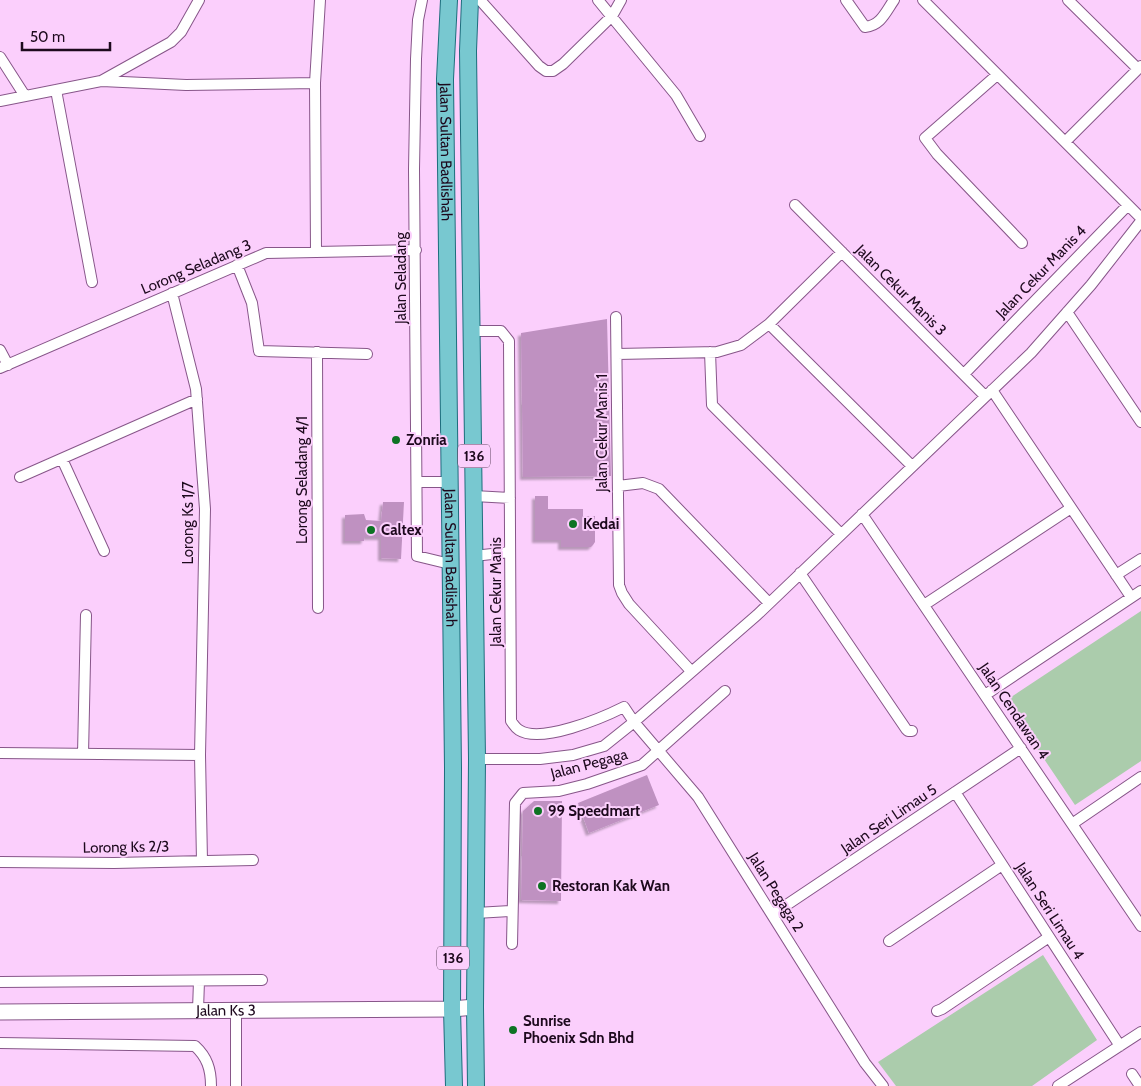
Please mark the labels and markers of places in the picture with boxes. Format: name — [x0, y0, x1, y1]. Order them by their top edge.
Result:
place label: Zonria — [406, 431, 447, 449]
marker: Zonria — [390, 434, 402, 446]
place label: Kedai — [583, 515, 619, 533]
marker: Kedai — [567, 518, 579, 530]
place label: Caltex — [381, 521, 422, 539]
marker: Caltex — [365, 524, 377, 536]
place label: 99 Speedmart — [548, 802, 640, 820]
marker: 99 Speedmart — [532, 805, 544, 817]
place label: Restoran Kak Wan — [552, 877, 670, 895]
marker: Restoran Kak Wan — [536, 880, 548, 892]
place label: Sunrise Phoenix Sdn Bhd — [523, 1012, 634, 1047]
marker: Sunrise Phoenix Sdn Bhd — [507, 1024, 519, 1036]

